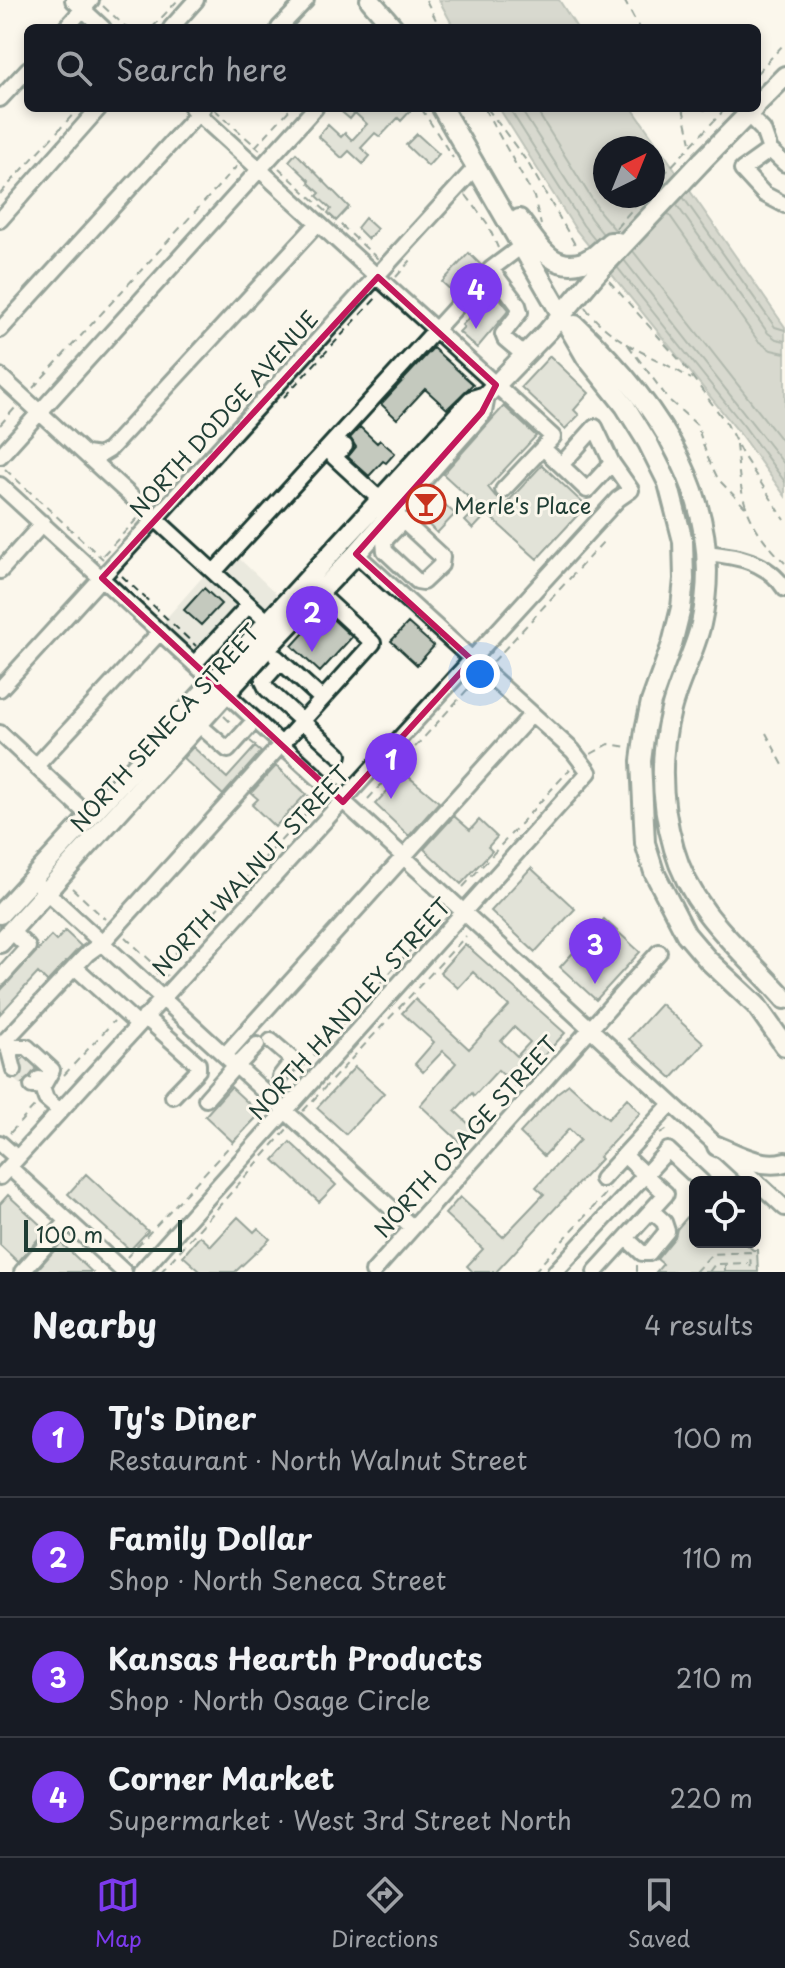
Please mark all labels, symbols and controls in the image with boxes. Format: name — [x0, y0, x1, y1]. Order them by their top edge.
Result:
search box — [24, 24, 761, 112]
icon: search — [52, 46, 96, 90]
text: Search here — [116, 46, 288, 91]
north arrow — [593, 136, 665, 208]
pin: 4 — [450, 263, 502, 329]
street label: NORTH DODGE AVENUE — [121, 302, 325, 524]
bar icon: Merle's Place — [405, 483, 447, 525]
place label: Merle's Place — [454, 488, 591, 521]
pin: 2 — [286, 586, 338, 652]
street label: NORTH SENECA STREET — [62, 616, 266, 838]
your location — [460, 654, 500, 694]
pin: 1 — [365, 733, 417, 799]
street label: NORTH WALNUT STREET — [144, 758, 356, 982]
street label: NORTH HANDLEY STREET — [240, 890, 458, 1126]
pin: 3 — [569, 918, 621, 984]
street label: NORTH OSAGE STREET — [365, 1028, 565, 1244]
map controls — [689, 1176, 761, 1248]
button: locate — [689, 1176, 761, 1248]
scale bar — [24, 1216, 182, 1252]
text: 100 m — [36, 1217, 103, 1250]
text: Nearby — [32, 1298, 157, 1350]
text: 4 results — [644, 1305, 753, 1344]
text: Ty's Diner — [108, 1395, 256, 1440]
text: 1 — [52, 1418, 64, 1457]
text: 100 m — [673, 1418, 753, 1457]
text: Restaurant · North Walnut Street — [108, 1440, 527, 1479]
text: Family Dollar — [108, 1515, 312, 1560]
text: 2 — [49, 1538, 67, 1577]
text: 110 m — [682, 1538, 753, 1577]
text: Shop · North Seneca Street — [108, 1560, 446, 1599]
text: Kansas Hearth Products — [108, 1635, 482, 1680]
text: 3 — [49, 1658, 67, 1697]
text: 210 m — [676, 1658, 753, 1697]
text: Shop · North Osage Circle — [108, 1680, 431, 1719]
text: Corner Market — [108, 1755, 335, 1800]
text: 4 — [49, 1778, 67, 1817]
text: 220 m — [669, 1778, 753, 1817]
text: Supermarket · West 3rd Street North — [108, 1800, 572, 1839]
tab: Map — [95, 1873, 142, 1954]
tab: Directions — [331, 1873, 438, 1954]
tab: Saved — [628, 1873, 690, 1954]

